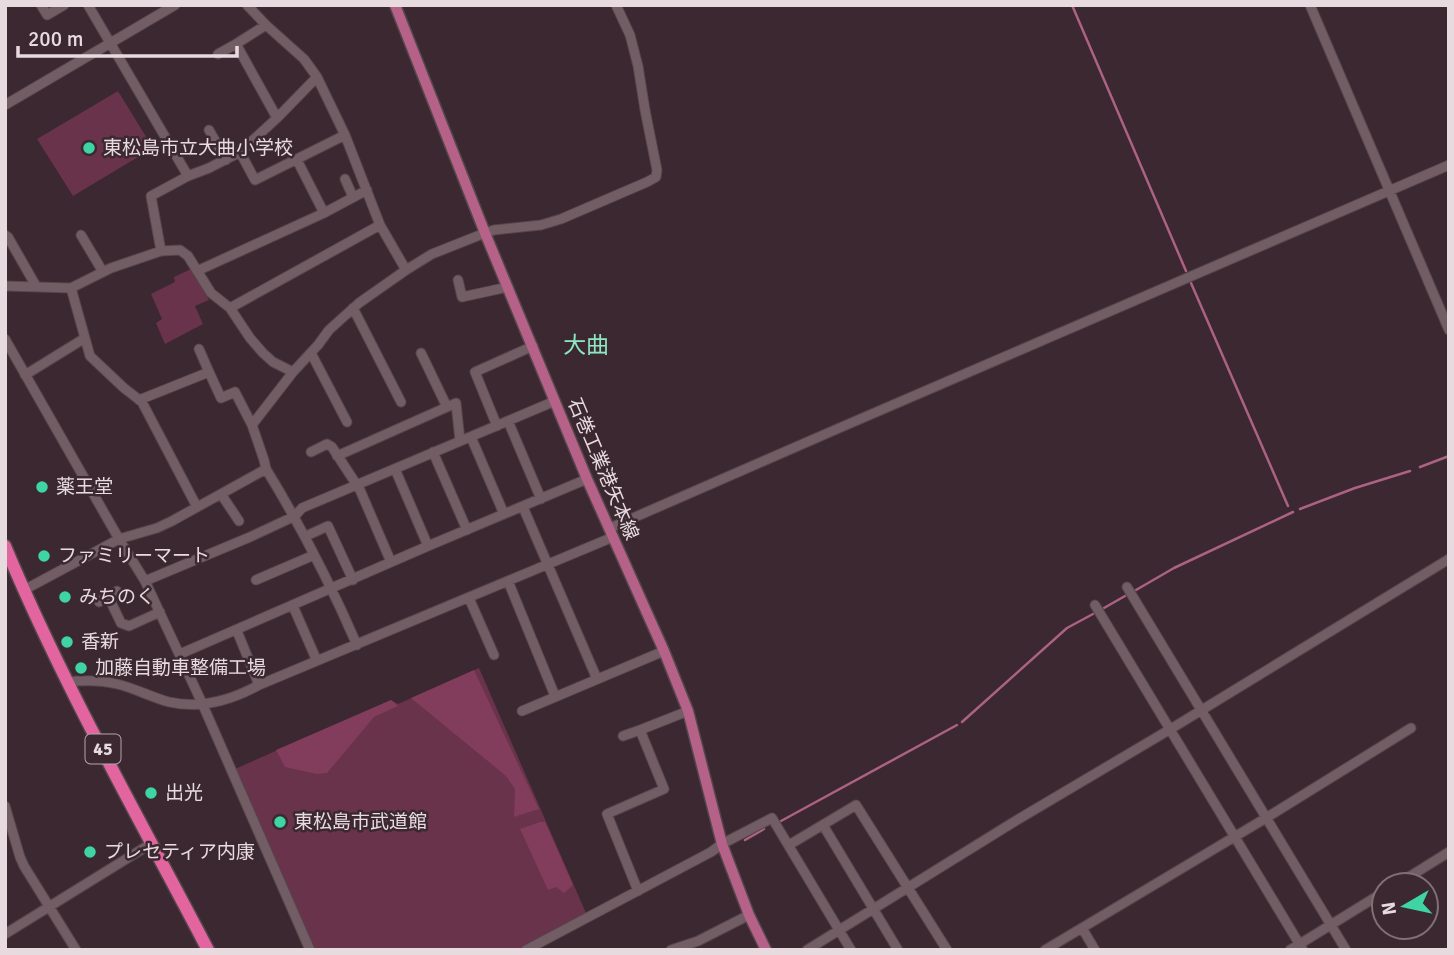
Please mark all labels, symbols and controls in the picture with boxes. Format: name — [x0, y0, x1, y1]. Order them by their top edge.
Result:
scale bar — [18, 14, 236, 58]
text: 200 m — [28, 26, 83, 52]
place label: 東松島市立大曲小学校 — [103, 136, 293, 160]
marker: 東松島市立大曲小学校 — [81, 140, 97, 156]
district label: 大曲 — [563, 331, 609, 360]
street label: 石巻工業港矢本線 — [562, 394, 644, 544]
place label: 薬王堂 — [56, 475, 113, 499]
marker: 薬王堂 — [34, 479, 50, 495]
place label: ファミリーマート — [58, 544, 210, 568]
marker: ファミリーマート — [36, 548, 52, 564]
place label: みちのく — [79, 585, 155, 609]
marker: みちのく — [57, 589, 73, 605]
place label: 香新 — [81, 630, 119, 654]
marker: 香新 — [59, 634, 75, 650]
place label: 加藤自動車整備工場 — [95, 656, 266, 680]
marker: 加藤自動車整備工場 — [73, 660, 89, 676]
road number: 45 — [86, 734, 120, 764]
place label: 出光 — [165, 781, 203, 805]
marker: 出光 — [143, 785, 159, 801]
place label: 東松島市武道館 — [294, 810, 427, 834]
marker: 東松島市武道館 — [272, 814, 288, 830]
place label: プレセティア内康 — [104, 840, 255, 864]
marker: プレセティア内康 — [82, 844, 98, 860]
north arrow — [1370, 871, 1440, 941]
text: N — [1376, 900, 1402, 917]

